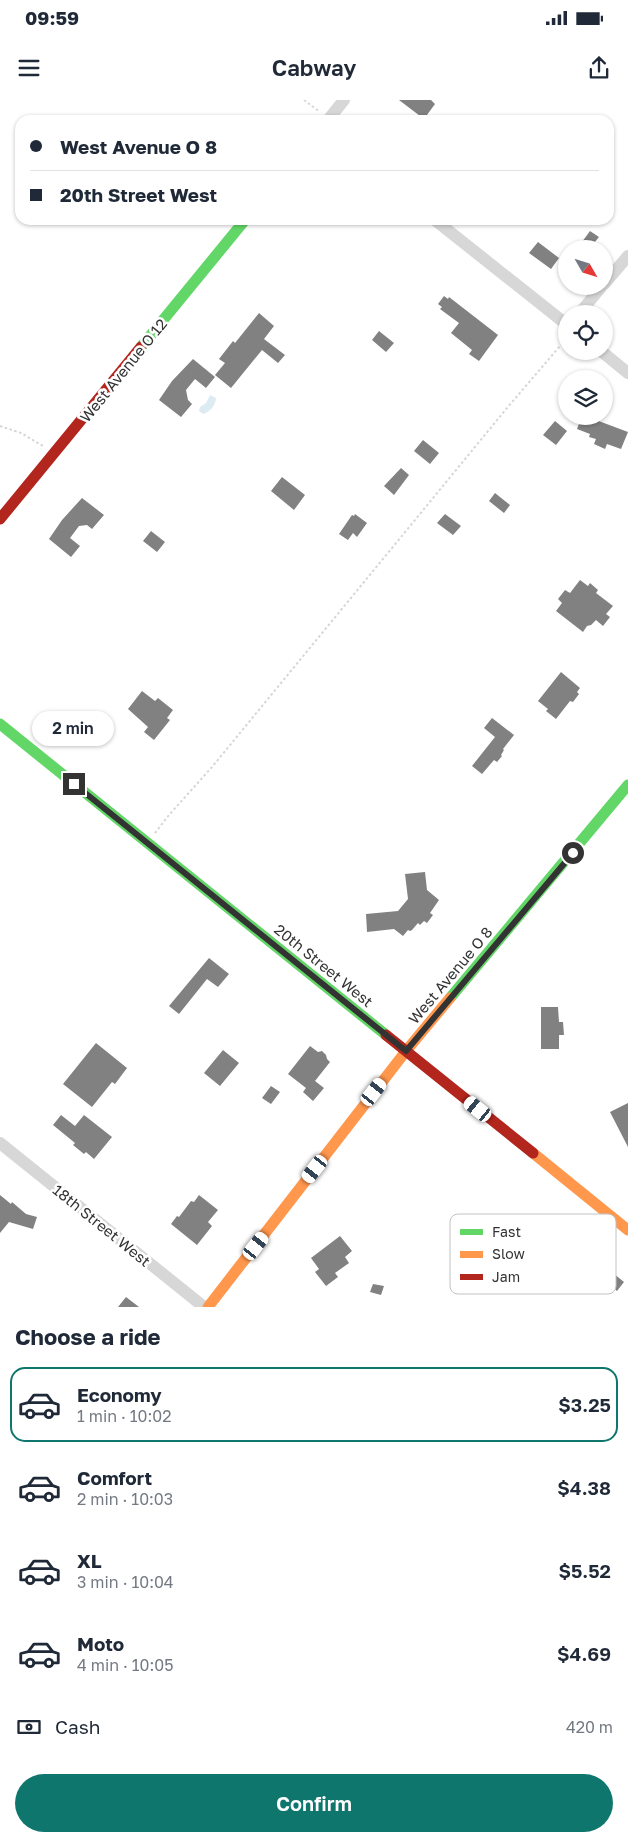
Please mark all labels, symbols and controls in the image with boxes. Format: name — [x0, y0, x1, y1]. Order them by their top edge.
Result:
text: 09:59 — [25, 6, 79, 29]
icon: menu — [15, 54, 43, 82]
text: Cabway — [272, 54, 356, 81]
icon: share — [585, 54, 613, 82]
text: West Avenue O 8 — [60, 135, 217, 158]
text: 20th Street West — [60, 183, 217, 206]
north arrow — [558, 240, 612, 295]
map controls — [558, 240, 613, 425]
button: locate — [558, 305, 613, 360]
street label: West Avenue O 12 — [76, 315, 170, 425]
button: layers — [558, 370, 613, 425]
callout: 2 min — [33, 712, 115, 746]
text: 2 min — [52, 718, 94, 738]
route end — [63, 773, 85, 795]
route start — [562, 842, 584, 864]
street label: 20th Street West — [271, 920, 377, 1010]
street label: West Avenue O 8 — [404, 923, 496, 1027]
car — [358, 1076, 389, 1108]
car — [461, 1094, 494, 1124]
car — [299, 1153, 330, 1185]
street label: 18th Street West — [50, 1180, 154, 1270]
legend — [450, 1214, 616, 1294]
text: Fast — [492, 1223, 521, 1240]
car — [240, 1230, 271, 1262]
text: Slow — [492, 1245, 525, 1262]
text: Jam — [492, 1268, 520, 1285]
text: Choose a ride — [15, 1323, 161, 1350]
icon: car — [17, 1382, 62, 1427]
text: Economy — [77, 1383, 162, 1406]
text: $3.25 — [558, 1393, 611, 1416]
text: 1 min · 10:02 — [77, 1406, 172, 1426]
icon: car — [17, 1465, 62, 1510]
text: Comfort — [77, 1466, 152, 1489]
text: $4.38 — [557, 1476, 611, 1499]
text: 2 min · 10:03 — [77, 1489, 173, 1509]
icon: car — [17, 1548, 62, 1593]
text: XL — [77, 1549, 102, 1572]
text: $5.52 — [558, 1559, 611, 1582]
text: 3 min · 10:04 — [77, 1572, 174, 1592]
icon: car — [17, 1631, 62, 1676]
text: Moto — [77, 1632, 124, 1655]
text: $4.69 — [557, 1642, 611, 1665]
text: 4 min · 10:05 — [77, 1655, 174, 1675]
icon: cash — [15, 1713, 43, 1741]
text: Cash — [55, 1715, 100, 1738]
text: 420 m — [566, 1717, 613, 1737]
button: Confirm — [15, 1774, 613, 1832]

